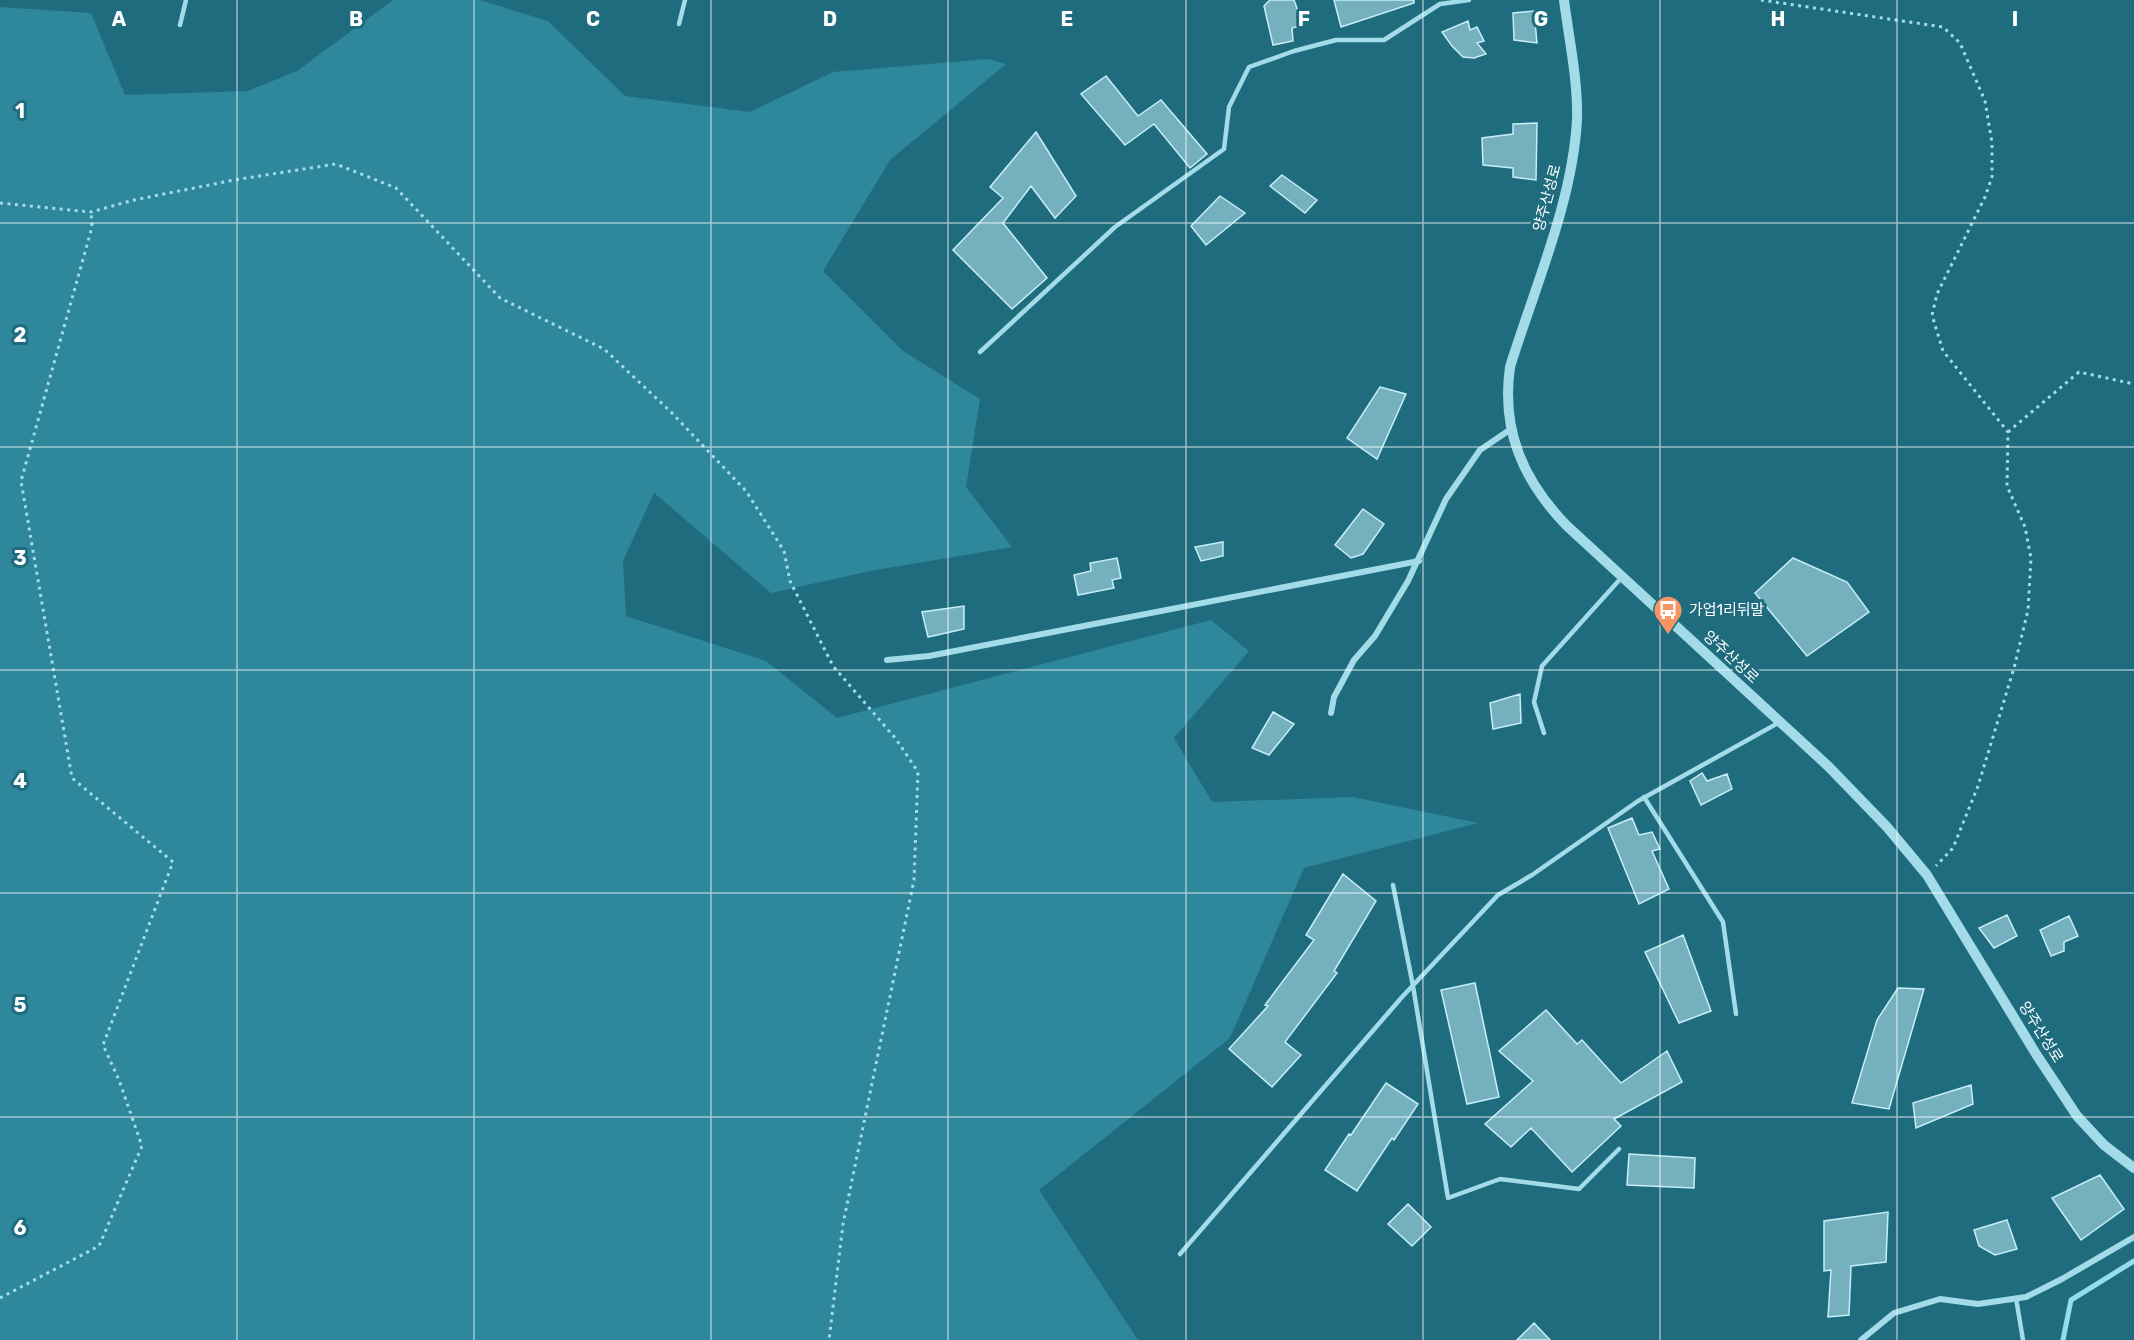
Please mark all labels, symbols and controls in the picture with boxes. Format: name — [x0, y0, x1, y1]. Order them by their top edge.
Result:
text: A — [112, 7, 127, 31]
text: B — [349, 7, 363, 31]
text: C — [586, 7, 600, 31]
text: D — [823, 7, 837, 31]
text: E — [1061, 7, 1073, 31]
text: F — [1298, 7, 1310, 31]
text: G — [1534, 7, 1548, 31]
text: H — [1771, 7, 1785, 31]
text: I — [2012, 7, 2018, 31]
text: 1 — [15, 99, 25, 123]
street label: 양주산성로 — [1529, 162, 1565, 234]
text: 2 — [14, 323, 27, 347]
text: 3 — [13, 546, 27, 570]
bus stop icon: 가업1리뒤말 — [1652, 594, 1684, 636]
place label: 가업1리뒤말 — [1689, 601, 1765, 619]
street label: 양주산성로 — [1700, 627, 1762, 687]
text: 4 — [13, 769, 27, 793]
text: 5 — [14, 993, 27, 1017]
street label: 양주산성로 — [2015, 998, 2067, 1066]
text: 6 — [13, 1216, 27, 1240]

